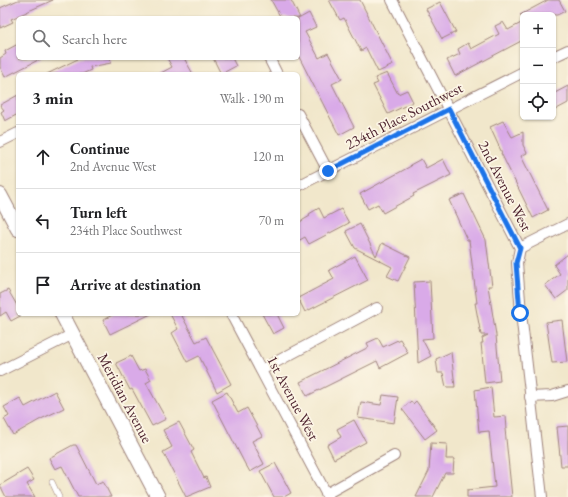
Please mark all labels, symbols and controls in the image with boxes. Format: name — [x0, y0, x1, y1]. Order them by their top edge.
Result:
map controls — [520, 12, 556, 120]
button: + — [520, 12, 556, 48]
search box — [16, 16, 300, 60]
icon: search — [30, 27, 52, 49]
text: Search here — [62, 29, 127, 48]
button: − — [520, 48, 556, 84]
street label: 234th Place Southwest — [342, 78, 466, 153]
button: locate — [520, 84, 556, 120]
text: 3 min — [32, 87, 73, 109]
text: Walk · 190 m — [220, 90, 284, 107]
street label: 2nd Avenue West — [474, 137, 537, 235]
text: Continue — [70, 139, 130, 158]
icon: ahead — [32, 146, 54, 168]
text: 120 m — [253, 148, 284, 165]
text: 2nd Avenue West — [70, 158, 156, 175]
route end — [319, 162, 337, 180]
text: Turn left — [70, 203, 127, 222]
icon: left — [32, 210, 54, 232]
text: 70 m — [259, 212, 284, 229]
text: 234th Place Southwest — [70, 222, 182, 239]
icon: arrive — [32, 274, 54, 296]
text: Arrive at destination — [70, 275, 201, 294]
route start — [511, 304, 529, 322]
street label: Meridian Avenue — [94, 350, 157, 446]
street label: 1st Avenue West — [263, 352, 324, 444]

